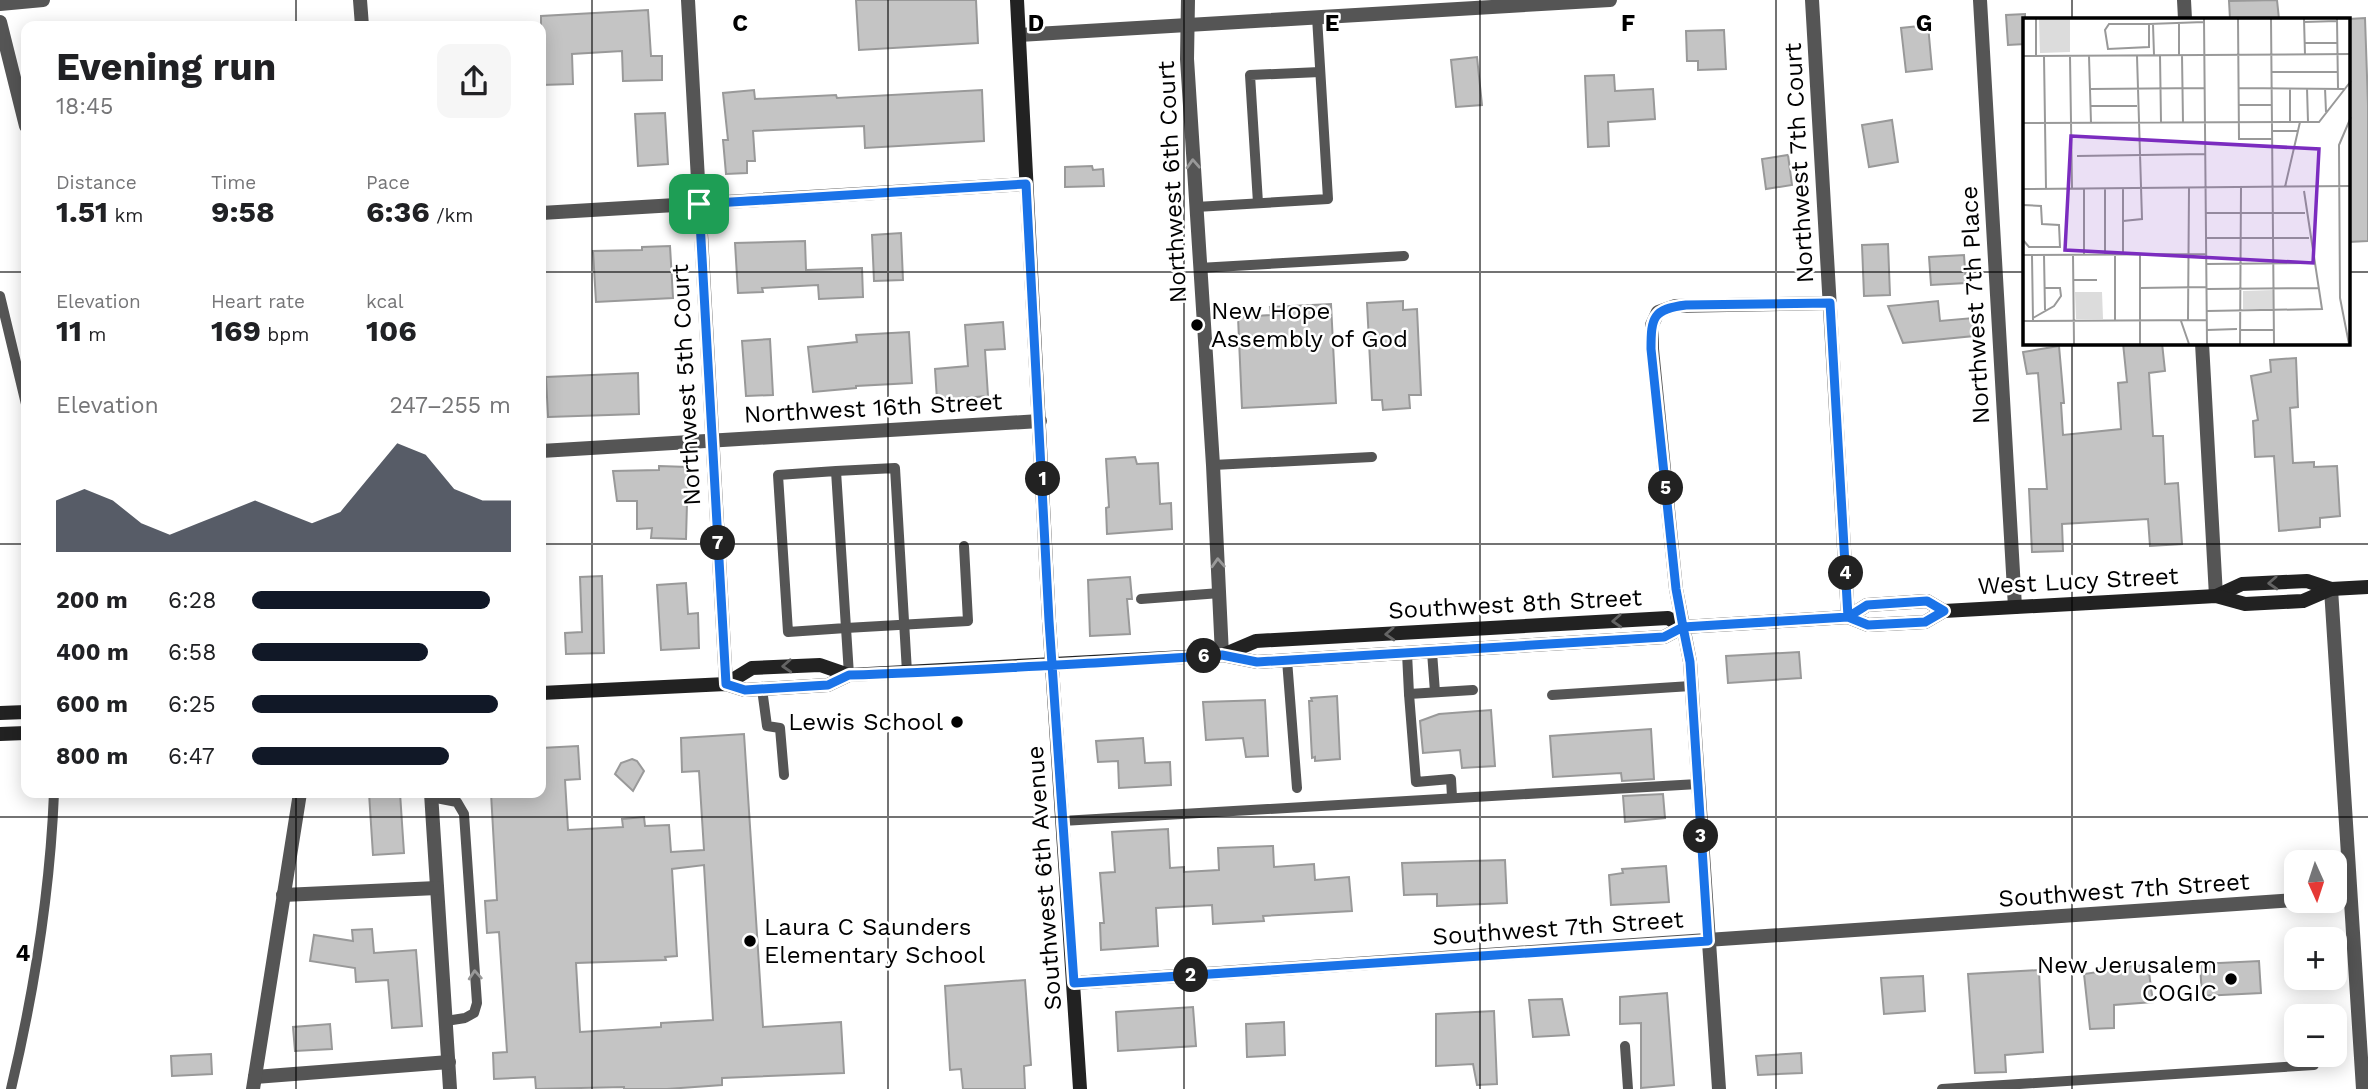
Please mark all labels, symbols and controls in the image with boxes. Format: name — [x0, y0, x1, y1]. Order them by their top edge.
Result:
text: C — [732, 10, 748, 37]
text: D — [1028, 10, 1044, 37]
text: E — [1325, 10, 1339, 37]
text: F — [1621, 10, 1635, 37]
text: G — [1916, 10, 1932, 37]
inset map — [2023, 18, 2350, 345]
street label: Northwest 7th Court — [1779, 42, 1819, 284]
button: share — [437, 44, 511, 118]
text: Evening run — [56, 45, 276, 89]
street label: Northwest 6th Court — [1152, 60, 1192, 304]
text: 18:45 — [56, 93, 113, 120]
one-way arrow — [1186, 159, 1201, 170]
text: Distance — [56, 171, 137, 194]
text: Time — [211, 171, 256, 194]
text: Pace — [366, 171, 410, 194]
pin — [669, 174, 729, 234]
icon: arrive — [680, 185, 718, 223]
street label: Northwest 7th Place — [1955, 185, 1995, 425]
text: 1.51 — [56, 194, 108, 229]
text: 9:58 — [211, 194, 275, 229]
text: 6:36 — [366, 194, 430, 229]
text: km — [108, 204, 143, 227]
text: /km — [430, 204, 473, 227]
street label: Northwest 5th Court — [666, 263, 706, 507]
text: Elevation — [56, 290, 141, 313]
text: Heart rate — [211, 290, 305, 313]
text: kcal — [366, 290, 404, 313]
place label: New Hope Assembly of God — [1211, 297, 1408, 353]
text: 11 — [56, 313, 82, 348]
text: 169 — [211, 313, 261, 348]
text: 106 — [366, 313, 417, 348]
marker: New Hope Assembly of God — [1189, 317, 1205, 333]
text: m — [82, 323, 106, 346]
text: bpm — [261, 323, 309, 346]
street label: Northwest 16th Street — [743, 387, 1003, 429]
text: Elevation — [56, 392, 159, 419]
text: 247–255 m — [389, 392, 511, 419]
pin: 1 — [1026, 462, 1060, 496]
text: 1 — [1038, 467, 1047, 490]
pin: 5 — [1648, 470, 1684, 505]
text: 5 — [1660, 476, 1671, 499]
pin: 7 — [700, 526, 736, 560]
text: 7 — [712, 531, 723, 554]
pin: 4 — [1828, 556, 1864, 590]
one-way arrow — [1211, 557, 1226, 568]
text: 4 — [1839, 561, 1852, 584]
street label: West Lucy Street — [1977, 562, 2179, 600]
one-way arrow — [2267, 575, 2278, 590]
street label: Southwest 8th Street — [1388, 583, 1642, 625]
text: 200 m — [56, 587, 128, 614]
text: 6:28 — [168, 587, 216, 614]
one-way arrow — [1611, 614, 1622, 629]
one-way arrow — [1384, 626, 1395, 641]
pin: 6 — [1186, 638, 1222, 674]
text: 400 m — [56, 639, 129, 666]
text: 6:58 — [168, 639, 216, 666]
text: 6 — [1198, 644, 1209, 667]
one-way arrow — [781, 659, 792, 674]
text: 600 m — [56, 691, 128, 718]
text: 6:25 — [168, 691, 216, 718]
place label: Lewis School — [788, 708, 944, 736]
marker: Lewis School — [949, 714, 965, 730]
text: 800 m — [56, 743, 128, 770]
text: 6:47 — [168, 743, 215, 770]
street label: Southwest 6th Avenue — [1021, 745, 1067, 1011]
pin: 3 — [1684, 818, 1718, 854]
text: 3 — [1695, 824, 1706, 847]
north arrow — [2284, 850, 2347, 914]
map controls — [2284, 850, 2347, 1067]
street label: Southwest 7th Street — [1998, 867, 2250, 913]
street label: Southwest 7th Street — [1432, 905, 1684, 951]
place label: Laura C Saunders Elementary School — [764, 913, 986, 969]
button: + — [2284, 927, 2347, 990]
marker: Laura C Saunders Elementary School — [742, 933, 758, 949]
text: 4 — [16, 940, 31, 967]
place label: New Jerusalem COGIC — [2037, 951, 2217, 1007]
pin: 2 — [1174, 958, 1208, 992]
text: 2 — [1185, 963, 1196, 986]
one-way arrow — [468, 969, 483, 980]
marker: New Jerusalem COGIC — [2223, 971, 2239, 987]
button: − — [2284, 1004, 2347, 1067]

